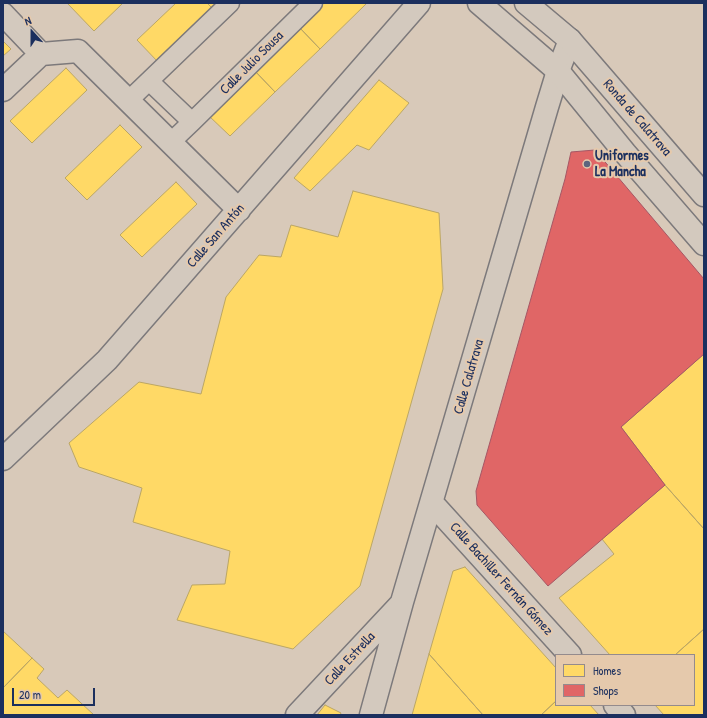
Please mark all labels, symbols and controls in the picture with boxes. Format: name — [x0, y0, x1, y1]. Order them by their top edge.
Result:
north arrow — [12, 12, 52, 52]
text: N — [22, 13, 33, 28]
street label: Calle Julio Sousa — [217, 28, 287, 98]
street label: Ronda de Calatrava — [599, 76, 675, 160]
place label: Uniformes La Mancha — [595, 148, 649, 180]
marker: Uniformes La Mancha — [582, 159, 592, 169]
street label: Calle San Antón — [184, 201, 248, 271]
street label: Calle Calatrava — [450, 338, 488, 416]
street label: Calle Bachiller Fernán Gómez — [446, 519, 556, 639]
street label: Calle Estrella — [321, 629, 379, 689]
legend — [555, 654, 695, 706]
text: Homes — [593, 662, 621, 679]
scale bar — [14, 680, 97, 706]
text: Shops — [593, 682, 618, 699]
text: 20 m — [19, 686, 41, 703]

